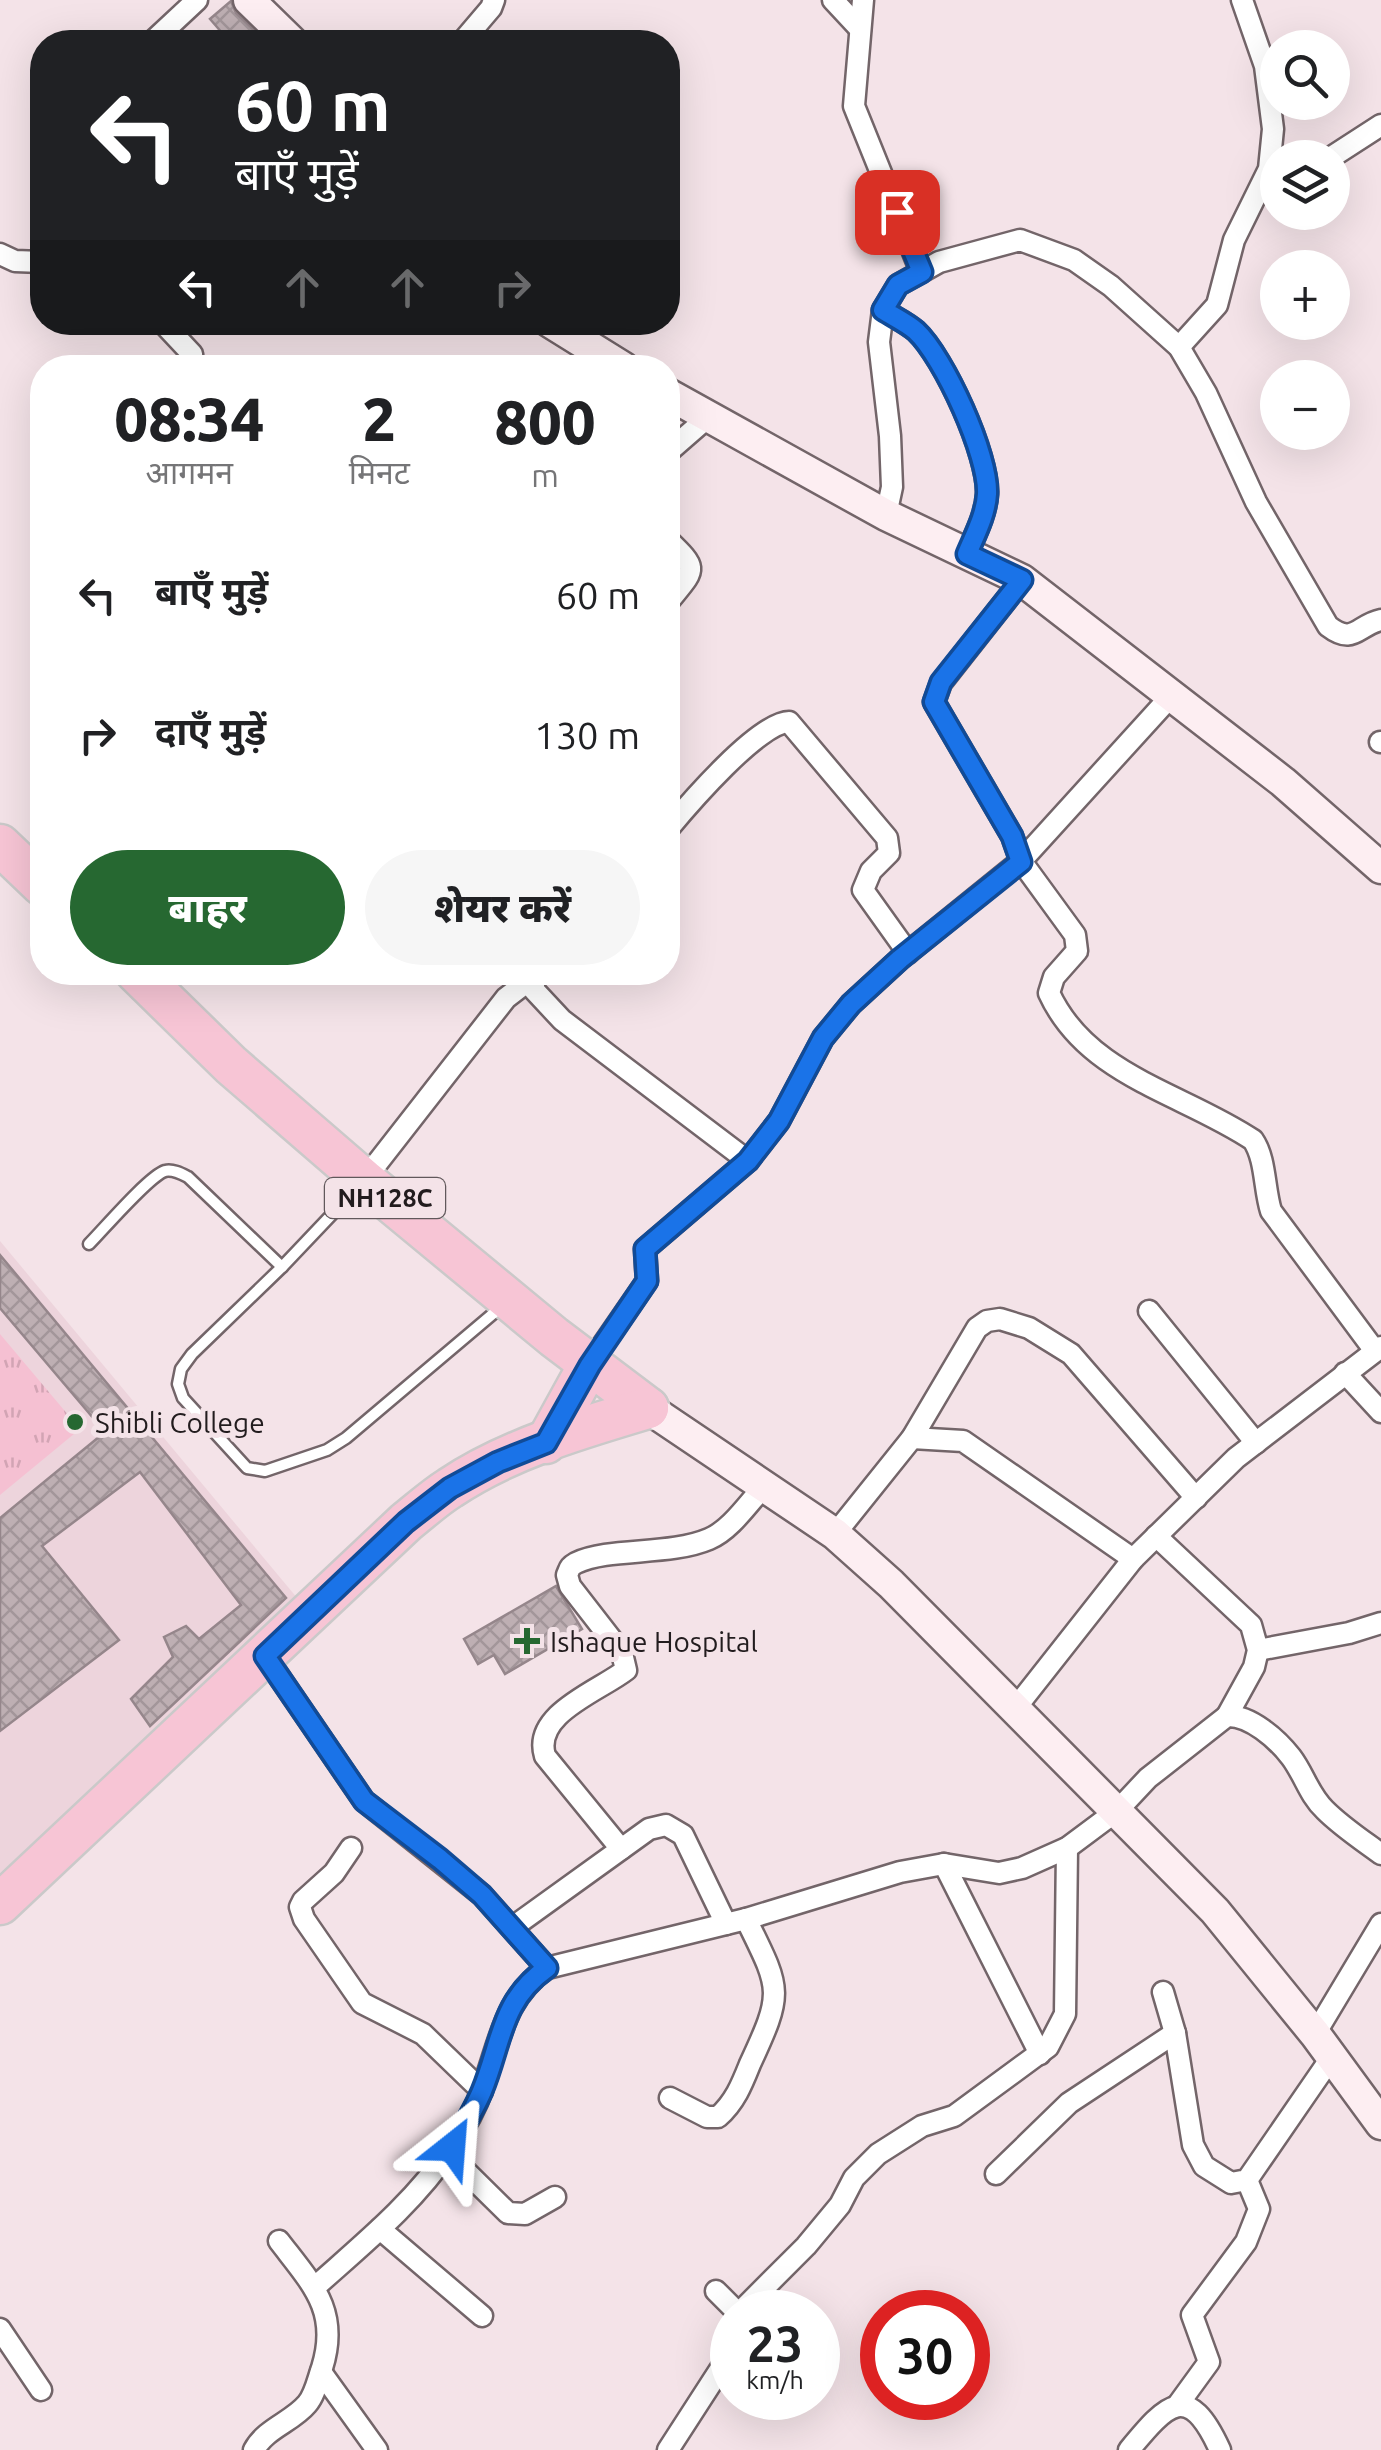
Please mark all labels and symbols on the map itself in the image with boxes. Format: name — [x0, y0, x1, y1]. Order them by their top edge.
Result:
pin — [855, 170, 940, 255]
road number: NH128C — [325, 1178, 445, 1218]
place label: Shibli College — [95, 1407, 265, 1438]
marker: Shibli College — [64, 1411, 86, 1433]
place label: Ishaque Hospital — [550, 1626, 758, 1657]
marker: Ishaque Hospital — [514, 1628, 540, 1654]
position arrow — [400, 2095, 504, 2199]
speed limit sign: 30 — [860, 2290, 990, 2420]

